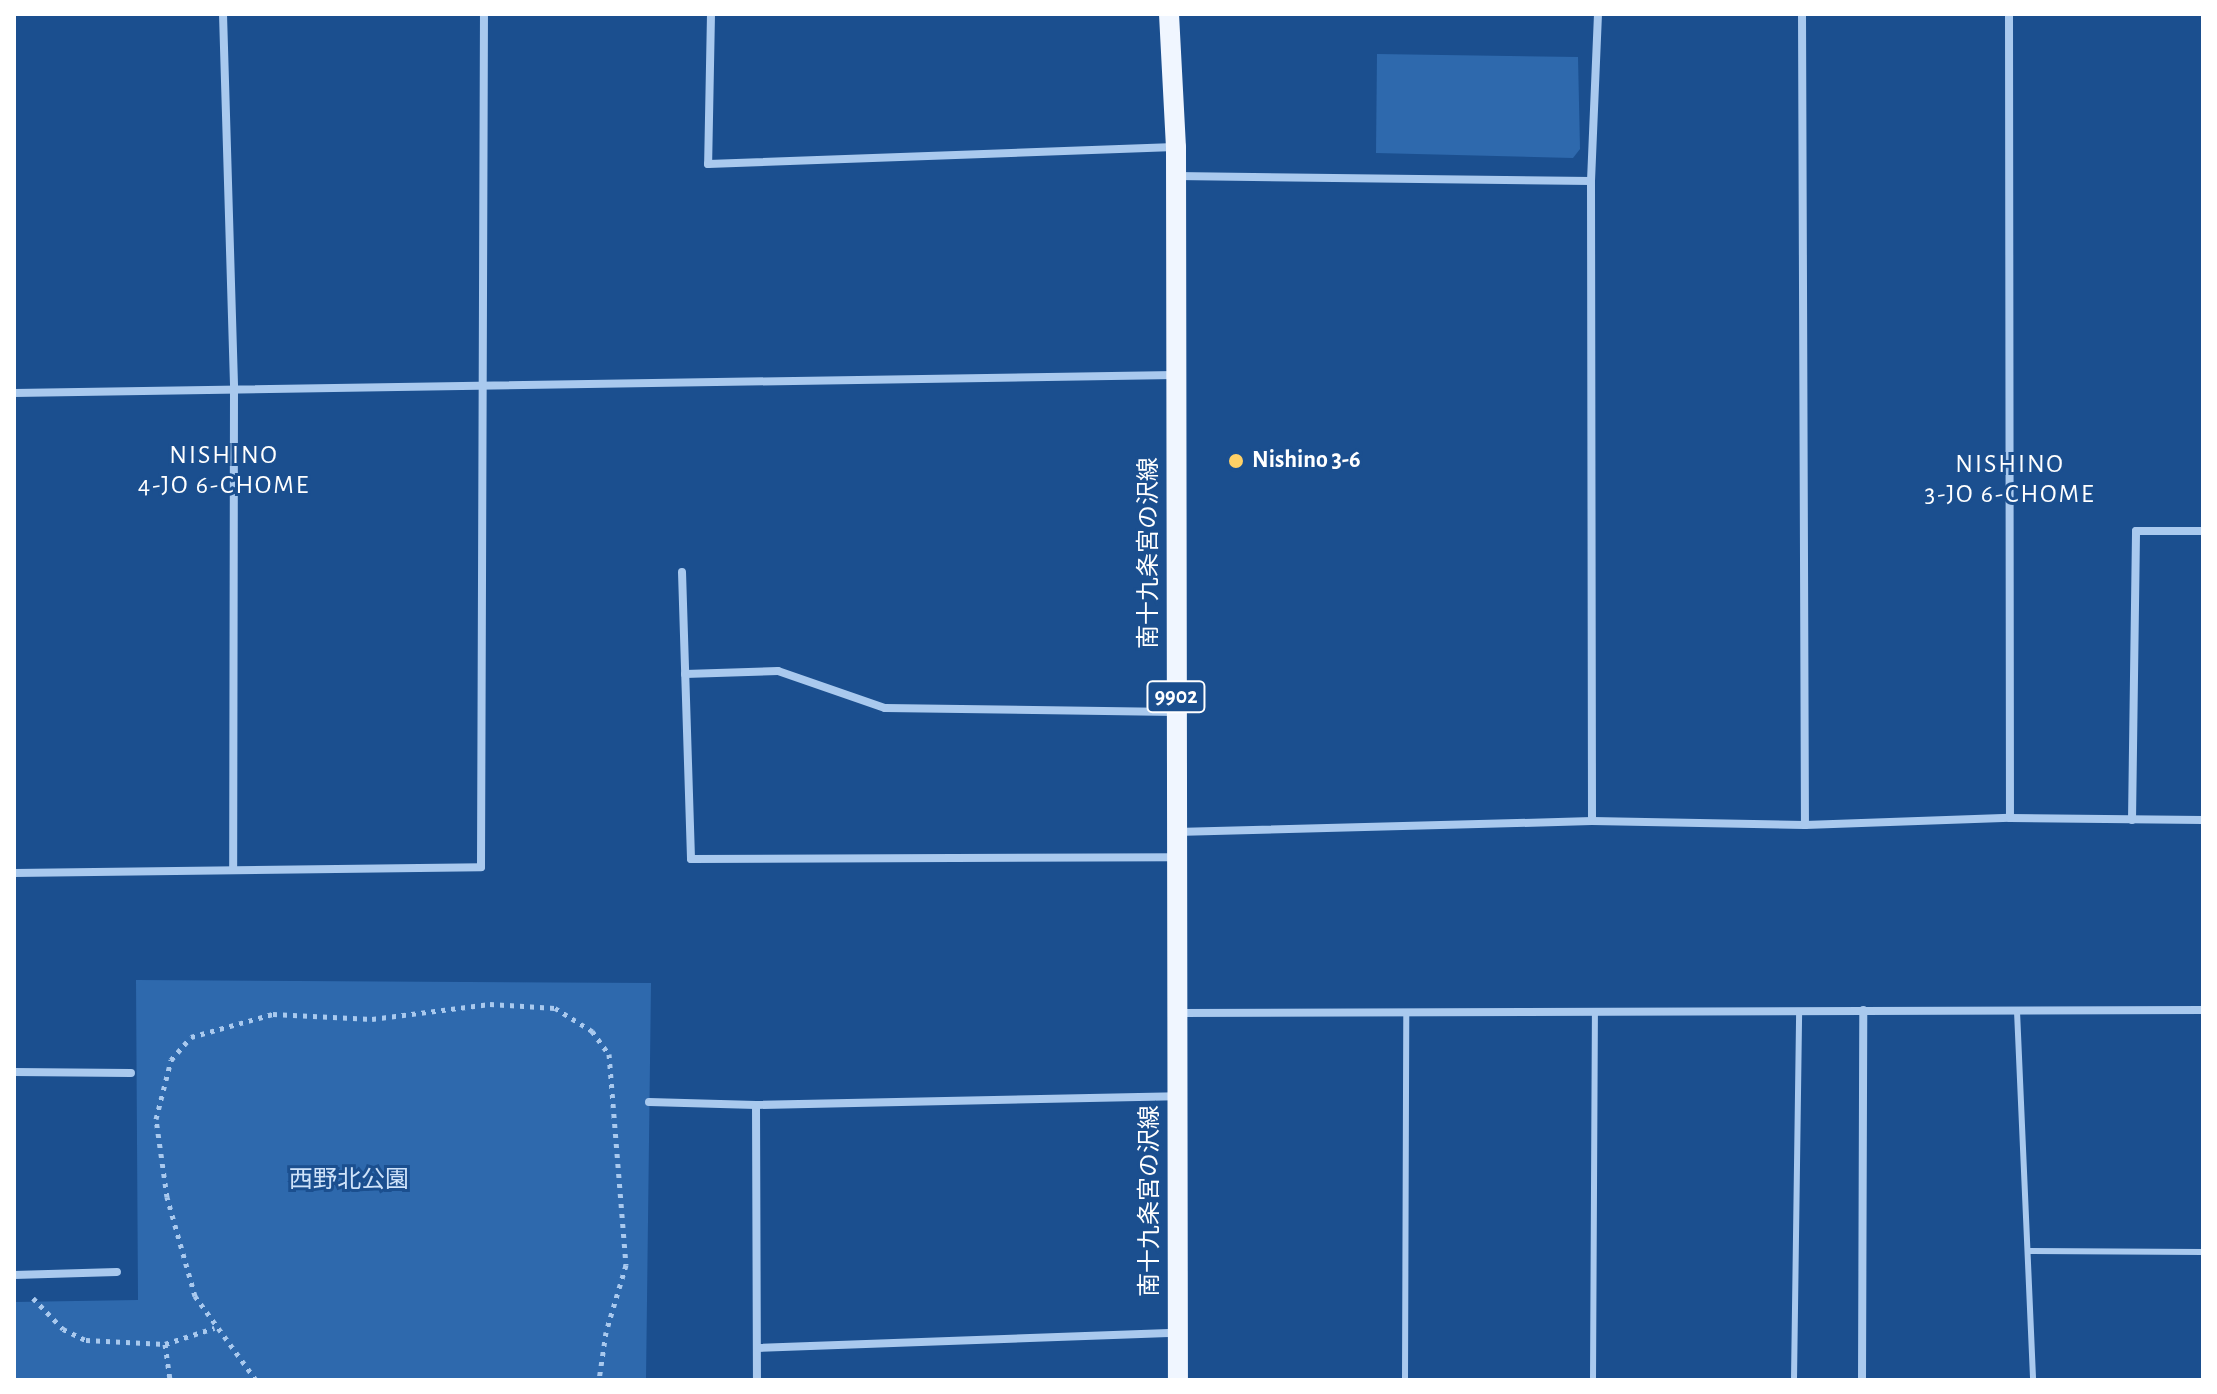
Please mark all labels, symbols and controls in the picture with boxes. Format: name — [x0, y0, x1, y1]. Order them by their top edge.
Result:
district label: NISHINO 4-JO 6-CHOME — [138, 440, 310, 502]
place label: Nishino 3-6 — [1252, 447, 1361, 475]
district label: NISHINO 3-JO 6-CHOME — [1925, 449, 2095, 510]
marker: Nishino 3-6 — [1227, 452, 1245, 470]
street label: 南十九条宮の沢線 — [1136, 457, 1164, 649]
road number: 9902 — [1146, 679, 1206, 715]
street label: 南十九条宮の沢線 — [1137, 1105, 1165, 1297]
park label: 西野北公園 — [289, 1167, 409, 1195]

